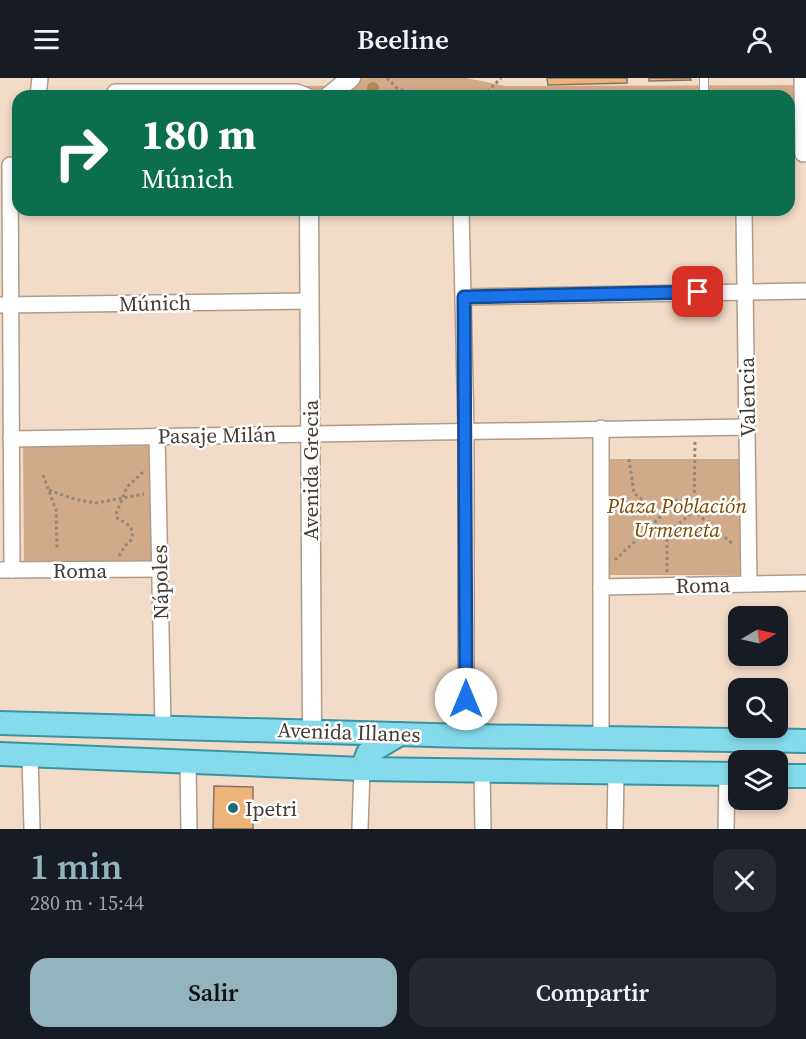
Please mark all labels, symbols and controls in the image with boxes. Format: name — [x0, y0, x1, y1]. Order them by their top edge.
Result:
text: Beeline — [357, 21, 449, 58]
icon: menu — [30, 23, 63, 56]
icon: person — [743, 23, 776, 56]
text: 180 m — [141, 105, 256, 163]
icon: right — [42, 114, 120, 192]
text: Múnich — [141, 160, 234, 197]
pin — [672, 266, 723, 317]
icon: arrive — [681, 275, 714, 308]
street label: Múnich — [119, 288, 191, 318]
street label: Valencia — [732, 356, 762, 437]
street label: Avenida Grecia — [296, 399, 325, 540]
street label: Pasaje Milán — [157, 419, 277, 451]
park label: Plaza Población Urmeneta — [606, 491, 747, 544]
street label: Nápoles — [145, 544, 175, 620]
street label: Roma — [53, 556, 108, 585]
street label: Roma — [675, 570, 731, 600]
north arrow — [728, 606, 788, 666]
map controls — [728, 606, 788, 810]
position arrow — [434, 667, 498, 731]
button: search — [728, 678, 788, 738]
street label: Avenida Illanes — [277, 715, 421, 749]
button: layers — [728, 750, 788, 810]
place label: Ipetri — [245, 794, 297, 823]
marker: Ipetri — [226, 801, 240, 815]
text: 1 min — [30, 842, 122, 891]
button: close — [713, 849, 776, 912]
text: 280 m · 15:44 — [30, 889, 144, 917]
button: Salir — [30, 958, 397, 1027]
button: Compartir — [409, 958, 776, 1027]

